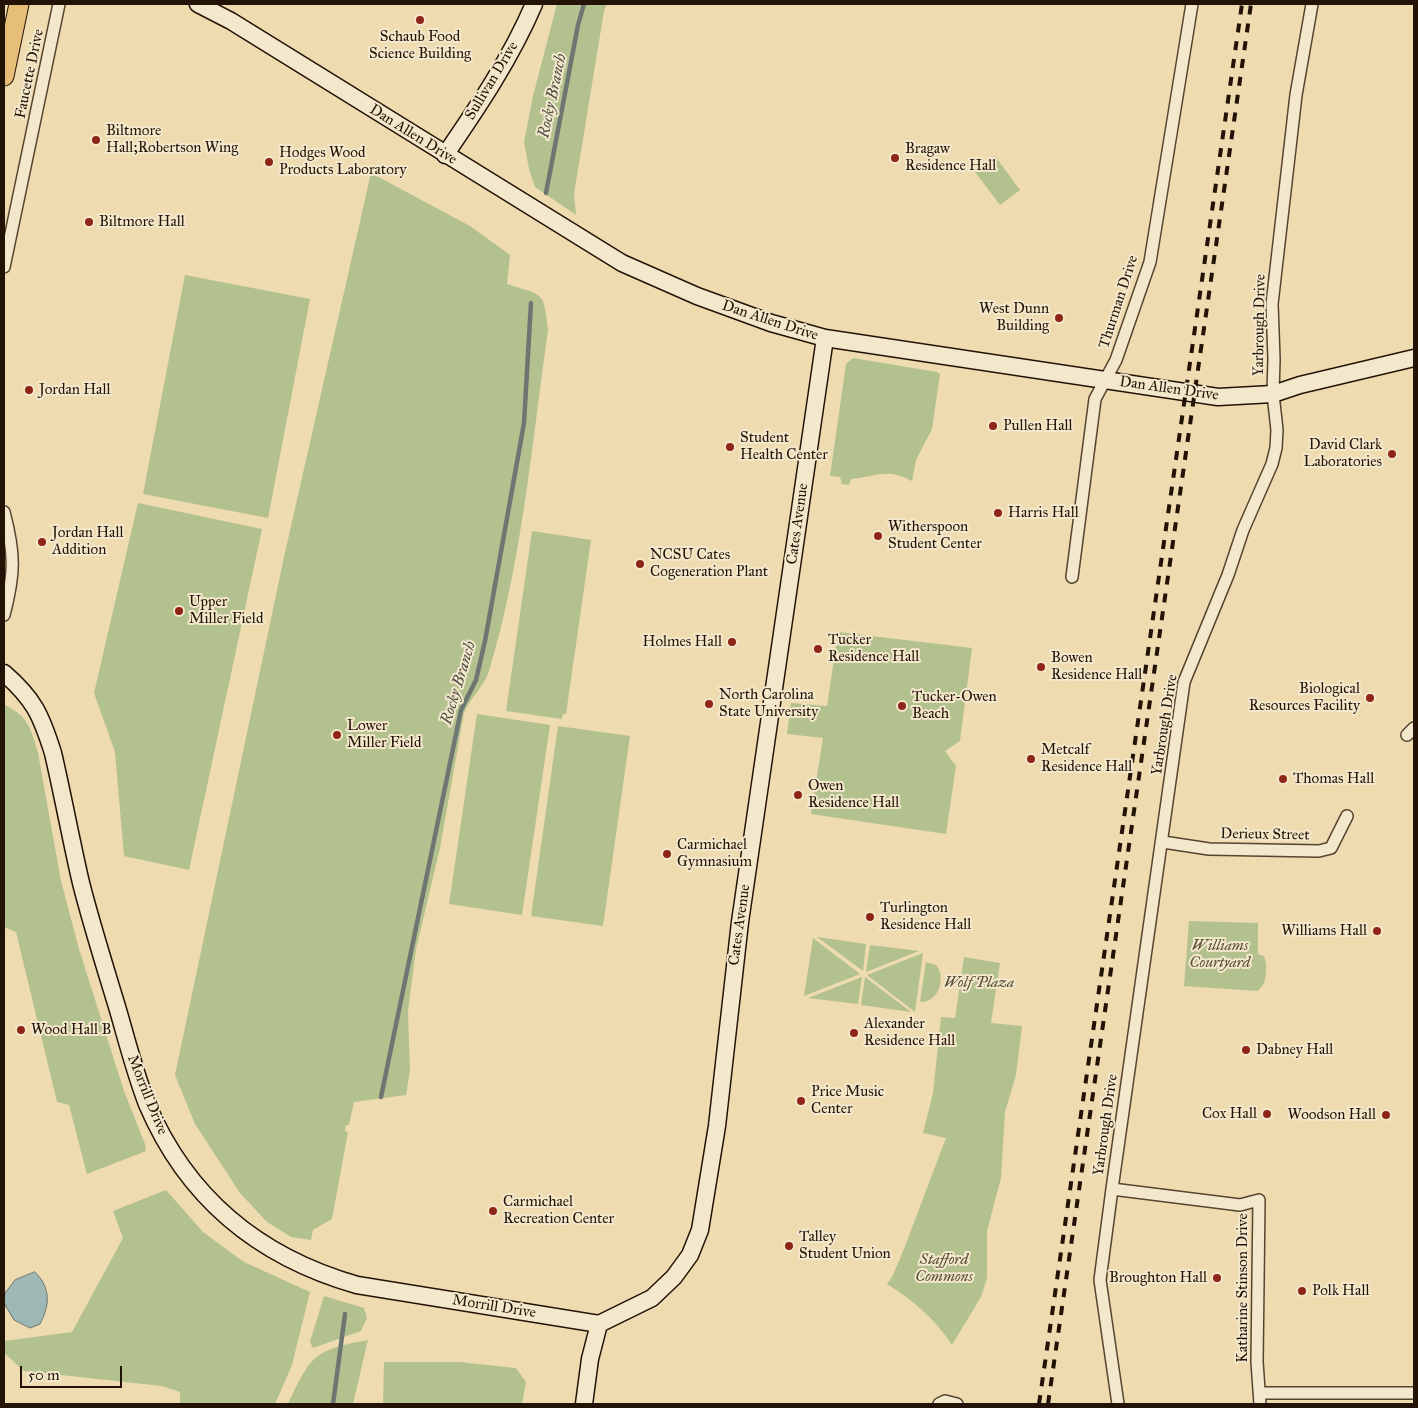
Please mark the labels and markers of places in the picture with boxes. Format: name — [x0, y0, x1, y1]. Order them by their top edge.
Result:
marker: Schaub Food Science Building — [414, 14, 426, 26]
place label: Schaub Food Science Building — [369, 28, 471, 63]
place label: Biltmore Hall;Robertson Wing — [106, 122, 238, 157]
marker: Biltmore Hall;Robertson Wing — [90, 134, 102, 146]
place label: Bragaw Residence Hall — [905, 140, 996, 175]
place label: Hodges Wood Products Laboratory — [279, 144, 406, 179]
marker: Bragaw Residence Hall — [889, 152, 901, 164]
marker: Hodges Wood Products Laboratory — [263, 156, 275, 168]
place label: Biltmore Hall — [99, 213, 185, 231]
marker: Biltmore Hall — [83, 216, 95, 228]
place label: West Dunn Building — [979, 300, 1049, 335]
marker: West Dunn Building — [1053, 312, 1065, 324]
place label: Jordan Hall — [39, 381, 111, 399]
marker: Jordan Hall — [23, 384, 35, 396]
place label: Pullen Hall — [1003, 417, 1073, 435]
marker: Pullen Hall — [987, 420, 999, 432]
place label: Student Health Center — [740, 429, 828, 464]
place label: David Clark Laboratories — [1303, 436, 1382, 471]
marker: Student Health Center — [724, 441, 736, 453]
marker: David Clark Laboratories — [1386, 448, 1398, 460]
place label: Harris Hall — [1008, 504, 1079, 522]
marker: Harris Hall — [992, 507, 1004, 519]
place label: Witherspoon Student Center — [888, 518, 982, 553]
place label: Jordan Hall Addition — [52, 524, 124, 559]
marker: Witherspoon Student Center — [872, 530, 884, 542]
marker: Jordan Hall Addition — [36, 536, 48, 548]
place label: NCSU Cates Cogeneration Plant — [650, 546, 768, 581]
marker: NCSU Cates Cogeneration Plant — [634, 558, 646, 570]
place label: Upper Miller Field — [189, 593, 263, 628]
marker: Upper Miller Field — [173, 605, 185, 617]
place label: Tucker Residence Hall — [828, 631, 919, 666]
place label: Holmes Hall — [643, 633, 722, 651]
marker: Holmes Hall — [726, 636, 738, 648]
marker: Tucker Residence Hall — [812, 643, 824, 655]
place label: Bowen Residence Hall — [1051, 649, 1142, 684]
marker: Bowen Residence Hall — [1035, 661, 1047, 673]
place label: Biological Resources Facility — [1249, 680, 1360, 715]
place label: North Carolina State University — [719, 686, 818, 721]
place label: Tucker-Owen Beach — [912, 688, 997, 723]
marker: Biological Resources Facility — [1364, 692, 1376, 704]
marker: North Carolina State University — [703, 698, 715, 710]
marker: Tucker-Owen Beach — [896, 700, 908, 712]
place label: Lower Miller Field — [347, 717, 421, 752]
marker: Lower Miller Field — [331, 729, 343, 741]
place label: Metcalf Residence Hall — [1041, 741, 1132, 776]
marker: Metcalf Residence Hall — [1025, 753, 1037, 765]
place label: Thomas Hall — [1293, 770, 1374, 788]
marker: Thomas Hall — [1277, 773, 1289, 785]
place label: Owen Residence Hall — [808, 777, 899, 812]
marker: Owen Residence Hall — [792, 789, 804, 801]
place label: Carmichael Gymnasium — [677, 836, 752, 871]
marker: Carmichael Gymnasium — [661, 848, 673, 860]
place label: Turlington Residence Hall — [880, 899, 971, 934]
marker: Turlington Residence Hall — [864, 911, 876, 923]
place label: Williams Hall — [1281, 922, 1367, 940]
marker: Williams Hall — [1371, 925, 1383, 937]
place label: Alexander Residence Hall — [864, 1015, 955, 1050]
place label: Wood Hall B — [31, 1021, 111, 1039]
marker: Wood Hall B — [15, 1024, 27, 1036]
marker: Alexander Residence Hall — [848, 1027, 860, 1039]
place label: Dabney Hall — [1256, 1041, 1333, 1059]
marker: Dabney Hall — [1240, 1044, 1252, 1056]
place label: Price Music Center — [811, 1083, 884, 1118]
marker: Price Music Center — [795, 1095, 807, 1107]
place label: Cox Hall — [1202, 1105, 1257, 1123]
place label: Woodson Hall — [1288, 1106, 1376, 1124]
marker: Cox Hall — [1261, 1108, 1273, 1120]
marker: Woodson Hall — [1380, 1109, 1392, 1121]
place label: Carmichael Recreation Center — [503, 1193, 614, 1228]
marker: Carmichael Recreation Center — [487, 1205, 499, 1217]
place label: Talley Student Union — [799, 1228, 891, 1263]
marker: Talley Student Union — [783, 1240, 795, 1252]
place label: Broughton Hall — [1109, 1269, 1207, 1287]
marker: Broughton Hall — [1211, 1272, 1223, 1284]
place label: Polk Hall — [1312, 1282, 1370, 1300]
marker: Polk Hall — [1296, 1285, 1308, 1297]

